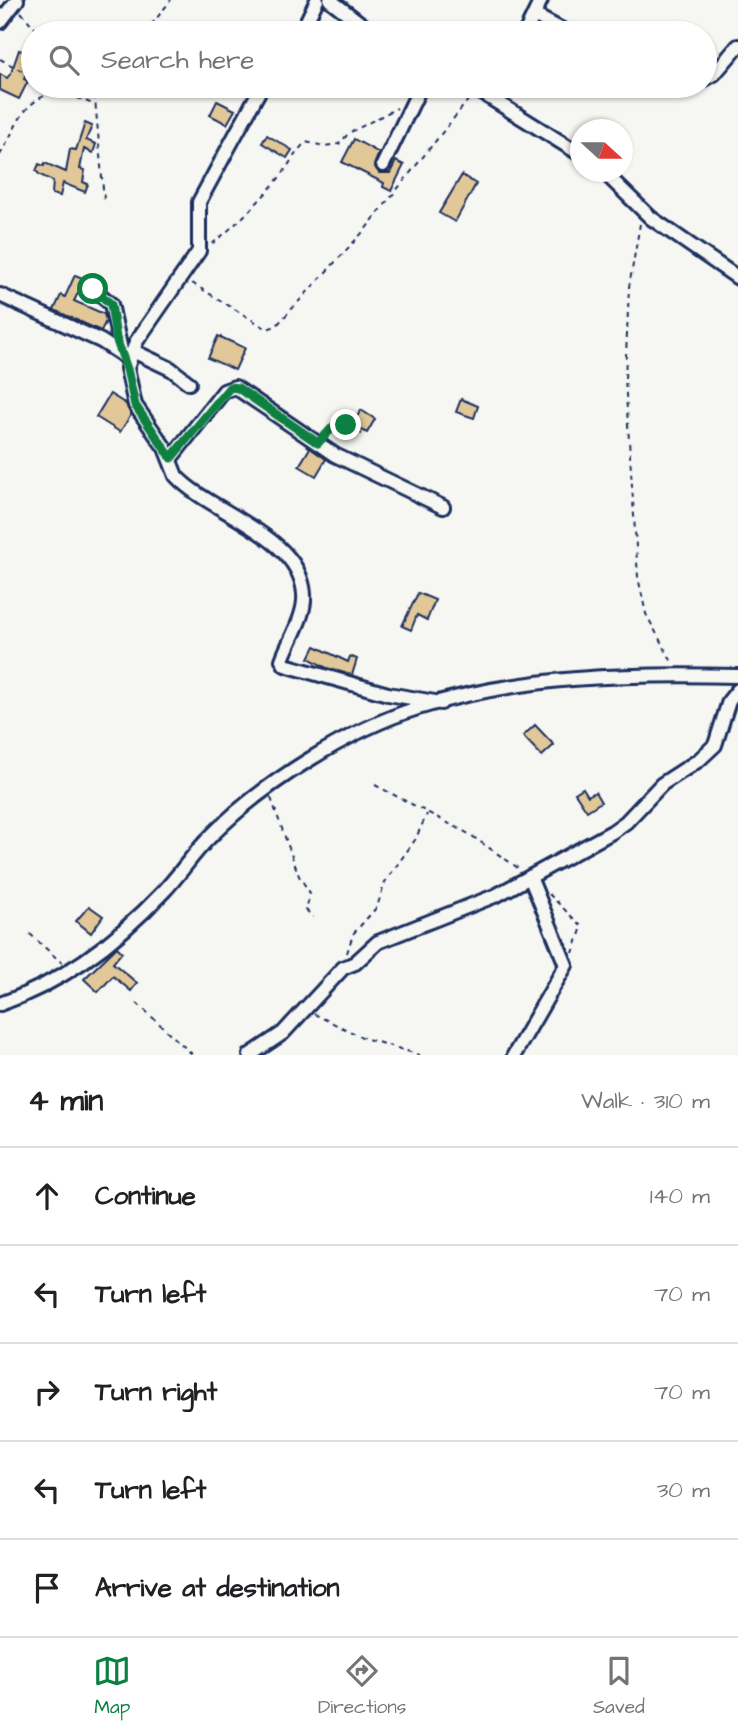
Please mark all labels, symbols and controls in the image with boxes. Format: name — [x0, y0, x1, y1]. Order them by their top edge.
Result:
search box — [21, 21, 717, 98]
icon: search — [45, 41, 83, 79]
text: Search here — [101, 42, 254, 78]
north arrow — [570, 119, 633, 182]
route start — [77, 273, 108, 304]
route end — [330, 409, 361, 440]
text: 4 min — [28, 1080, 103, 1122]
text: Walk · 310 m — [581, 1085, 710, 1117]
icon: ahead — [28, 1177, 66, 1215]
text: Continue — [95, 1178, 196, 1214]
text: 140 m — [650, 1180, 710, 1212]
icon: left — [28, 1275, 66, 1313]
text: Turn left — [95, 1276, 206, 1312]
text: 70 m — [654, 1278, 710, 1310]
icon: right — [28, 1373, 66, 1411]
text: Turn right — [95, 1374, 217, 1410]
text: 70 m — [654, 1376, 710, 1408]
icon: left — [28, 1471, 66, 1509]
text: Turn left — [95, 1472, 206, 1508]
text: 30 m — [657, 1474, 710, 1506]
icon: arrive — [28, 1569, 66, 1607]
text: Arrive at destination — [95, 1570, 340, 1606]
tab: Map — [93, 1652, 131, 1721]
tab: Directions — [318, 1652, 406, 1721]
tab: Saved — [593, 1652, 645, 1721]

